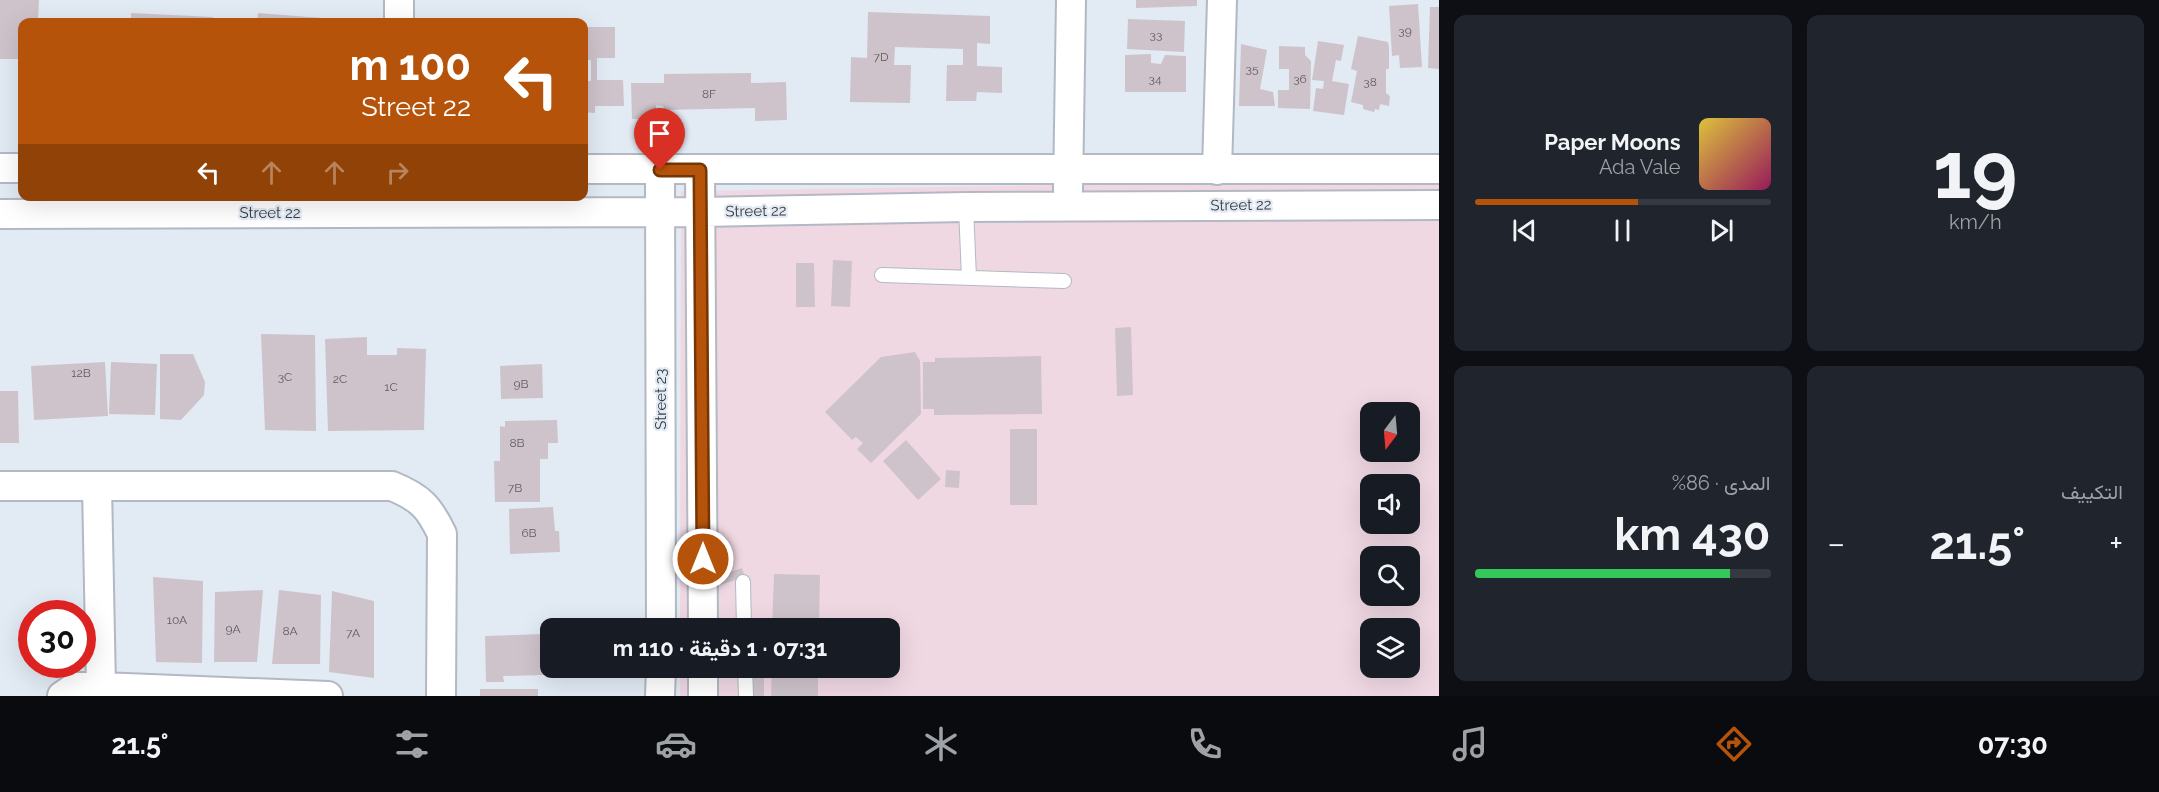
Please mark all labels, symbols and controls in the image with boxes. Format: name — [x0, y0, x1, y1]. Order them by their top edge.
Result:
house number: 39 — [1398, 24, 1412, 38]
house number: 33 — [1150, 28, 1162, 42]
text: 100 m — [349, 41, 471, 90]
icon: left — [492, 42, 570, 120]
house number: 7D — [873, 50, 889, 64]
house number: 35 — [1246, 62, 1259, 76]
house number: 34 — [1149, 72, 1162, 86]
house number: 36 — [1293, 72, 1307, 86]
house number: 38 — [1363, 75, 1377, 89]
house number: 8F — [702, 87, 716, 101]
text: Street 22 — [361, 91, 471, 122]
pin — [634, 108, 685, 170]
icon: arrive — [643, 117, 676, 150]
text: 19 — [1933, 125, 2018, 216]
text: Paper Moons — [1544, 129, 1681, 155]
text: Ada Vale — [1599, 155, 1681, 179]
icon: left — [192, 156, 225, 189]
icon: ahead — [255, 156, 288, 189]
icon: ahead — [318, 156, 351, 189]
icon: right — [381, 156, 414, 189]
street label: Street 22 — [1210, 195, 1272, 215]
street label: Street 22 — [725, 201, 787, 221]
street label: Street 22 — [239, 204, 301, 222]
text: km/h — [1949, 210, 2002, 234]
icon: previous — [1508, 214, 1541, 247]
icon: pause — [1606, 214, 1639, 247]
icon: next — [1705, 214, 1738, 247]
house number: 12B — [71, 366, 91, 380]
street label: Street 23 — [652, 368, 670, 430]
house number: 3C — [278, 370, 292, 384]
house number: 2C — [333, 372, 347, 386]
house number: 9B — [513, 377, 529, 391]
house number: 1C — [384, 380, 398, 394]
north arrow — [1360, 402, 1420, 462]
map controls — [1360, 402, 1420, 678]
house number: 8B — [509, 436, 525, 450]
text: المدى · 86% — [1672, 471, 1771, 495]
button: sound — [1360, 474, 1420, 534]
text: التكييف — [2061, 480, 2123, 504]
house number: 7B — [508, 481, 522, 495]
text: 430 km — [1614, 508, 1771, 561]
text: 21.5° — [1930, 517, 2025, 570]
text: − — [1828, 524, 1845, 563]
text: + — [2109, 524, 2123, 563]
house number: 6B — [521, 526, 537, 540]
position arrow — [671, 527, 735, 591]
button: search — [1360, 546, 1420, 606]
speed limit sign: 30 — [18, 600, 96, 678]
house number: 10A — [167, 613, 187, 627]
button: layers — [1360, 618, 1420, 678]
house number: 9A — [225, 622, 241, 636]
house number: 8A — [282, 624, 298, 638]
house number: 7A — [346, 626, 360, 640]
text: 07:31 · 1 دقيقة · 110 m — [613, 635, 827, 661]
icon: filters — [391, 723, 433, 765]
icon: car — [655, 723, 697, 765]
icon: climate — [920, 723, 962, 765]
icon: phone — [1184, 723, 1226, 765]
icon: music — [1449, 723, 1491, 765]
icon: directions — [1713, 723, 1755, 765]
text: 21.5° — [111, 729, 169, 760]
text: 07:30 — [1978, 729, 2048, 760]

